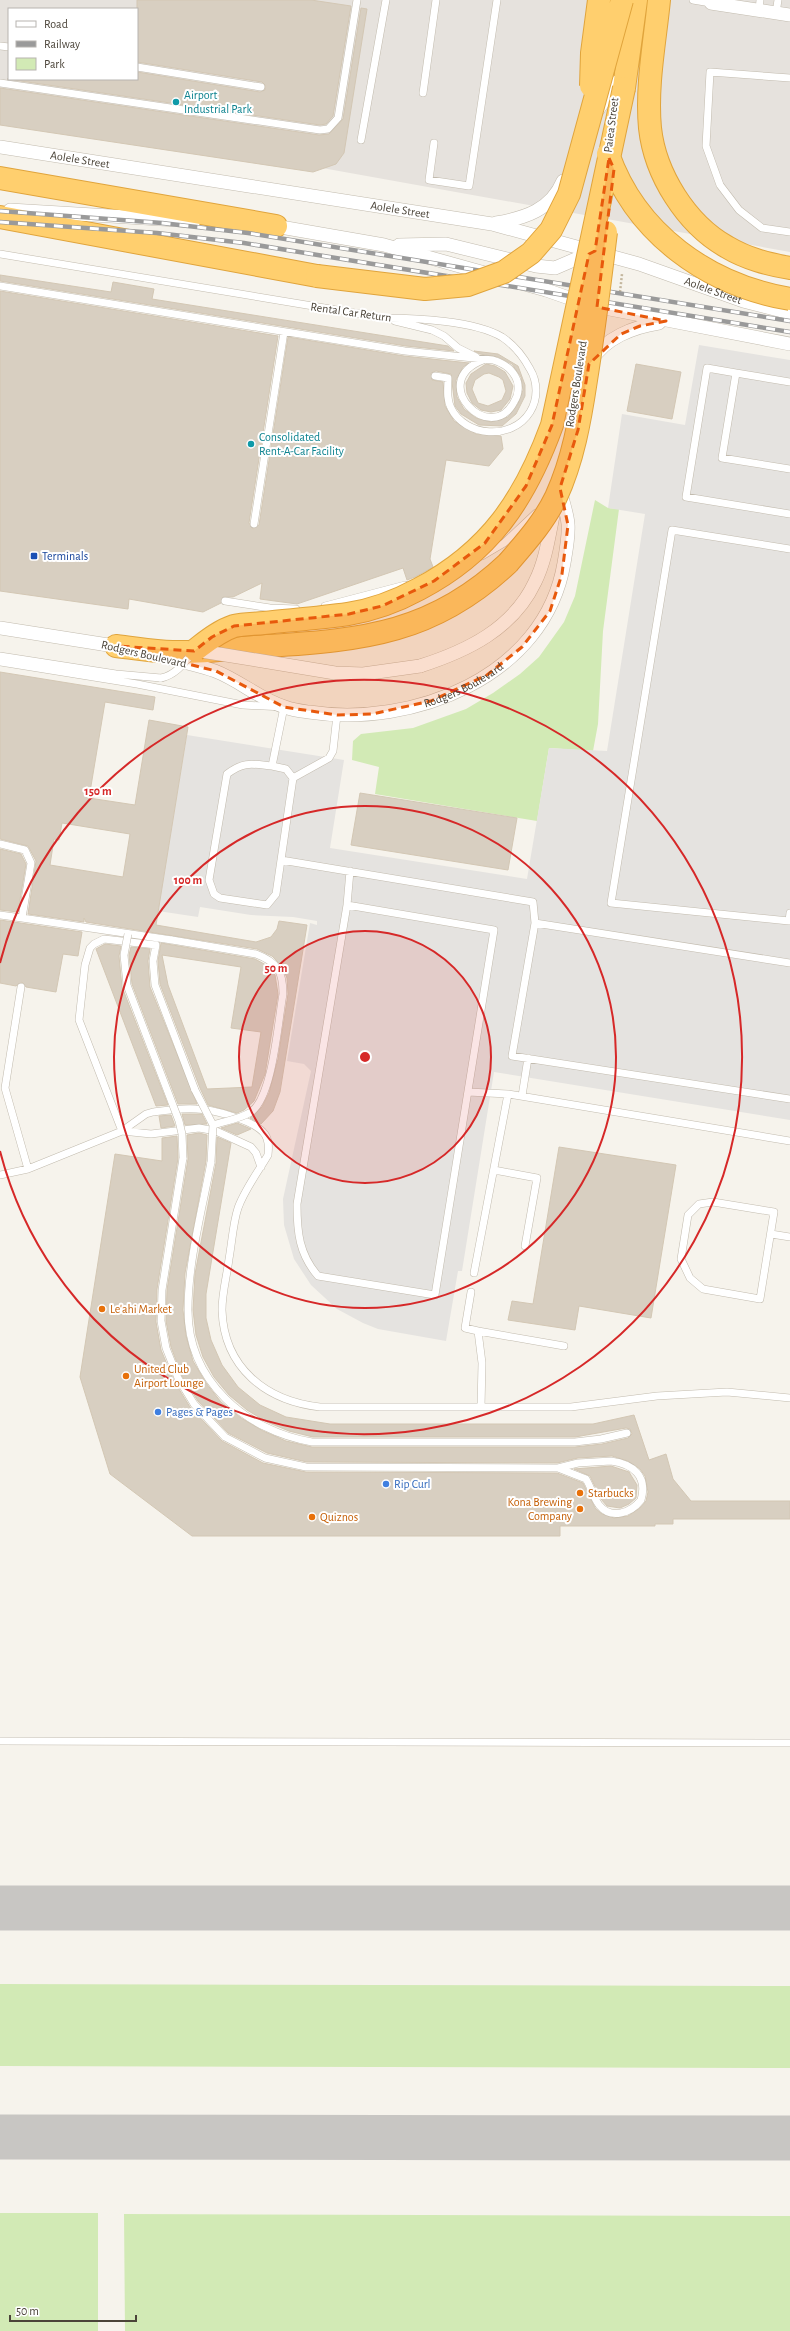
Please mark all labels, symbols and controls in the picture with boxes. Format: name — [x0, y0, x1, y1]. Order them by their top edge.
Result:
legend — [8, 8, 138, 80]
text: Road — [44, 18, 68, 30]
text: Railway — [44, 38, 80, 51]
text: Park — [44, 58, 65, 70]
place label: Airport Industrial Park — [184, 89, 252, 115]
street label: Paiea Street — [602, 96, 620, 153]
marker: Airport Industrial Park — [171, 97, 181, 107]
street label: Aolele Street — [49, 149, 111, 170]
street label: Aolele Street — [370, 199, 431, 220]
street label: Aolele Street — [683, 275, 744, 306]
street label: Rental Car Return — [310, 300, 392, 324]
street label: Rodgers Boulevard — [563, 340, 589, 428]
place label: Consolidated Rent-A-Car Facility — [259, 431, 344, 458]
marker: Consolidated Rent-A-Car Facility — [246, 439, 256, 449]
place label: Terminals — [42, 550, 88, 562]
marker: Terminals — [29, 551, 39, 561]
street label: Rodgers Boulevard — [100, 638, 188, 670]
street label: Rodgers Boulevard — [422, 660, 505, 710]
text: 150 m — [84, 785, 112, 797]
text: 100 m — [174, 874, 202, 886]
text: 50 m — [265, 962, 288, 974]
centre of rings — [358, 1050, 372, 1064]
place label: Le'ahi Market — [110, 1303, 172, 1315]
marker: Le'ahi Market — [97, 1304, 107, 1314]
place label: United Club Airport Lounge — [134, 1363, 204, 1389]
marker: United Club Airport Lounge — [121, 1371, 131, 1381]
place label: Pages & Pages — [166, 1406, 233, 1418]
marker: Pages & Pages — [153, 1407, 163, 1417]
place label: Rip Curl — [394, 1478, 431, 1490]
marker: Rip Curl — [381, 1479, 391, 1489]
place label: Starbucks — [588, 1487, 634, 1499]
marker: Starbucks — [575, 1488, 585, 1498]
place label: Kona Brewing Company — [507, 1496, 572, 1523]
marker: Kona Brewing Company — [575, 1504, 585, 1514]
place label: Quiznos — [320, 1511, 358, 1524]
marker: Quiznos — [307, 1512, 317, 1522]
scale bar — [10, 2297, 136, 2323]
text: 50 m — [16, 2305, 39, 2317]

